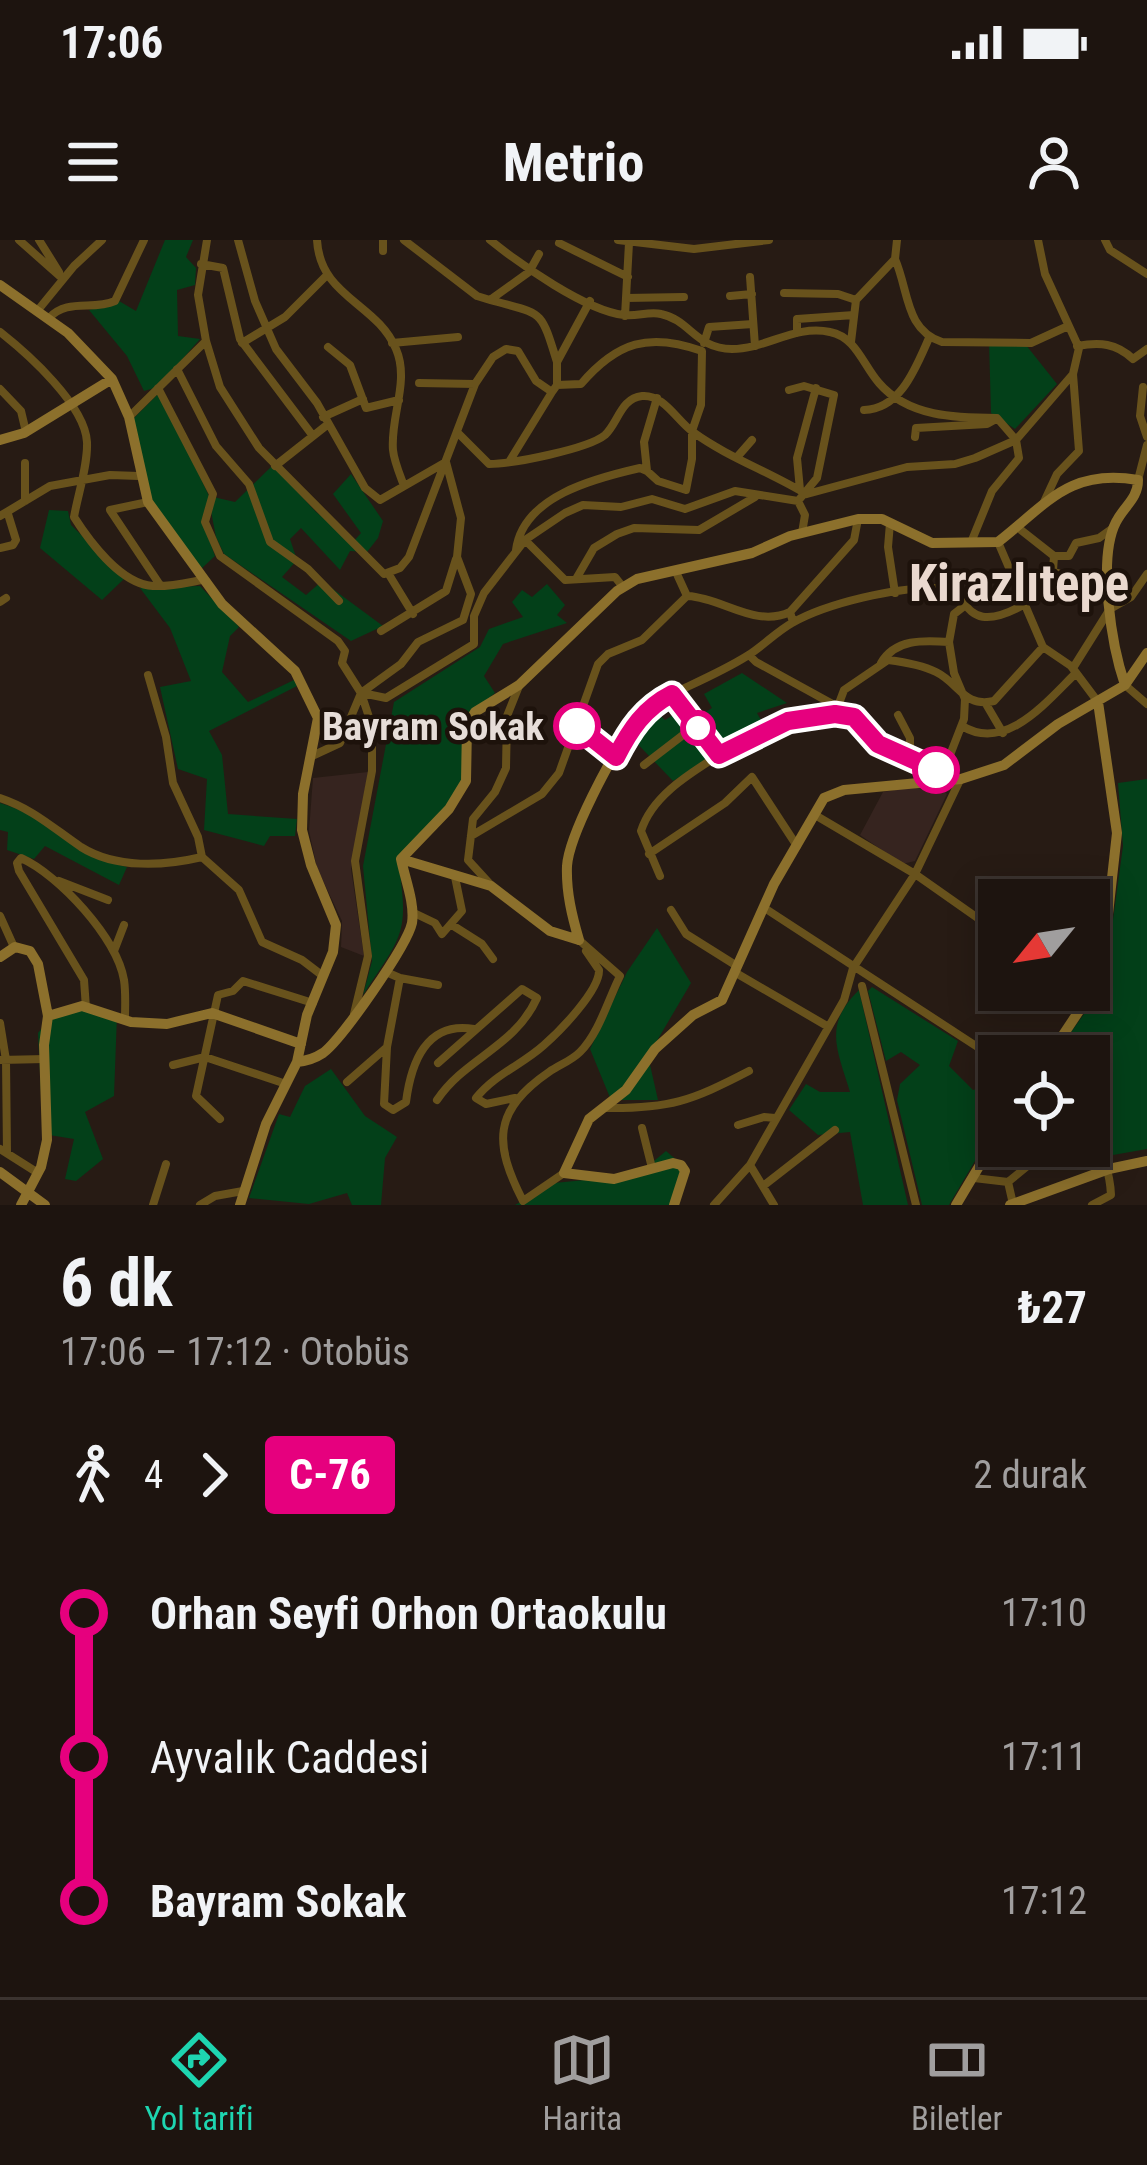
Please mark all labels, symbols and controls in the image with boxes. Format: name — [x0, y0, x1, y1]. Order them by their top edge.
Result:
text: 17:06 — [60, 16, 163, 69]
icon: menu — [60, 129, 126, 195]
icon: person — [1021, 129, 1087, 195]
text: Metrio — [503, 131, 644, 194]
district label: Kirazlıtepe — [909, 554, 1129, 613]
place label: Bayram Sokak — [322, 704, 544, 750]
marker: Bayram Sokak — [555, 704, 599, 748]
unlabelled marker — [682, 712, 714, 744]
unlabelled marker — [914, 748, 958, 792]
north arrow — [978, 879, 1110, 1011]
map controls — [978, 879, 1110, 1167]
button: locate — [978, 1035, 1110, 1167]
text: 6 dk — [60, 1245, 173, 1322]
text: ₺27 — [1017, 1281, 1087, 1334]
text: 17:06 – 17:12 · Otobüs — [60, 1329, 410, 1375]
icon: walk — [60, 1442, 126, 1508]
icon: forward — [181, 1442, 247, 1508]
text: C-76 — [289, 1450, 371, 1499]
text: 4 — [144, 1452, 163, 1498]
text: 2 durak — [973, 1452, 1087, 1498]
text: Orhan Seyfi Orhon Ortaokulu — [150, 1587, 667, 1640]
text: 17:10 — [1001, 1590, 1087, 1636]
text: Ayvalık Caddesi — [150, 1731, 429, 1784]
text: 17:11 — [1001, 1734, 1087, 1780]
text: Bayram Sokak — [150, 1875, 406, 1928]
text: 17:12 — [1001, 1878, 1087, 1924]
tab: Yol tarifi — [144, 2027, 254, 2138]
tab: Harita — [543, 2027, 622, 2138]
tab: Biletler — [911, 2027, 1003, 2138]

